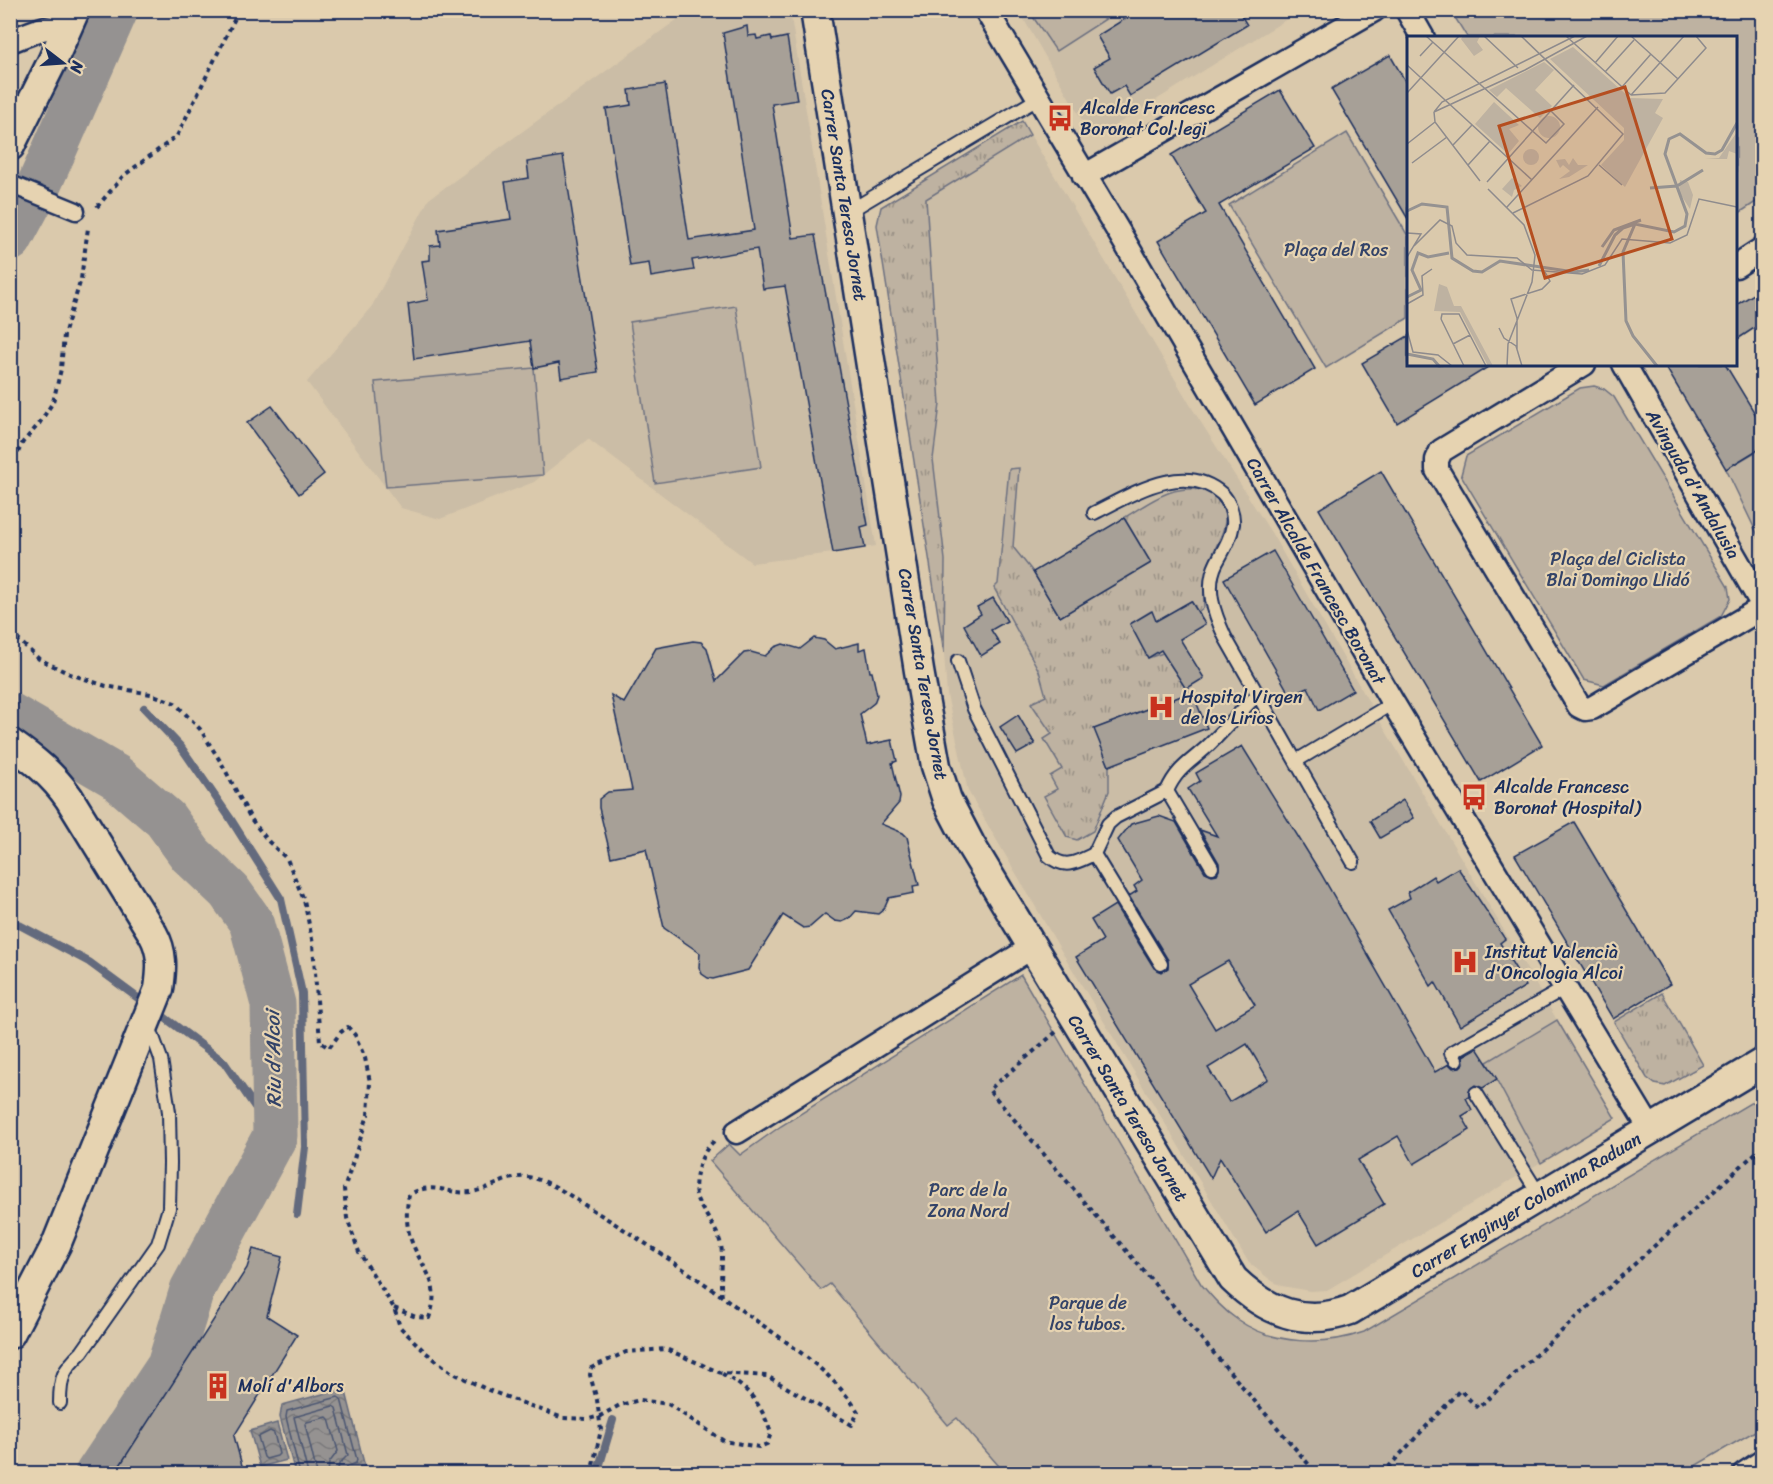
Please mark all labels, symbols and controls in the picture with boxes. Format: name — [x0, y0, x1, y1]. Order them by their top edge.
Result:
north arrow — [33, 33, 93, 93]
inset map — [1407, 36, 1737, 366]
text: N — [61, 57, 93, 78]
street label: Carrer Santa Teresa Jornet — [811, 87, 877, 304]
place label: Alcalde Francesc Boronat Col·legi — [1079, 92, 1215, 145]
bus stop icon: Alcalde Francesc Boronat Col·legi — [1045, 103, 1075, 133]
park label: Plaça del Ros — [1284, 234, 1389, 266]
street label: Avinguda d'Andalusia — [1636, 402, 1749, 565]
street label: Carrer Alcalde Francesc Boronat — [1238, 451, 1395, 692]
park label: Plaça del Ciclista Blai Domingo Llidó — [1546, 543, 1691, 596]
street label: Carrer Santa Teresa Jornet — [889, 566, 957, 783]
place label: Hospital Virgen de los Lirios — [1181, 681, 1303, 734]
hospital icon: Hospital Virgen de los Lirios — [1146, 692, 1176, 722]
place label: Alcalde Francesc Boronat (Hospital) — [1493, 771, 1642, 824]
bus stop icon: Alcalde Francesc Boronat (Hospital) — [1459, 782, 1489, 812]
place label: Institut Valencià d'Oncologia Alcoi — [1484, 936, 1624, 989]
hospital icon: Institut Valencià d'Oncologia Alcoi — [1450, 947, 1480, 977]
water label: Riu d'Alcoi — [255, 1006, 292, 1107]
street label: Carrer Santa Teresa Jornet — [1059, 1008, 1197, 1208]
street label: Carrer Enginyer Colomina Raduan — [1404, 1123, 1648, 1287]
park label: Parc de la Zona Nord — [928, 1174, 1010, 1227]
park label: Parque de los tubos. — [1049, 1287, 1127, 1340]
place label: Molí d'Albors — [238, 1370, 344, 1402]
building icon: Molí d'Albors — [203, 1371, 233, 1401]

